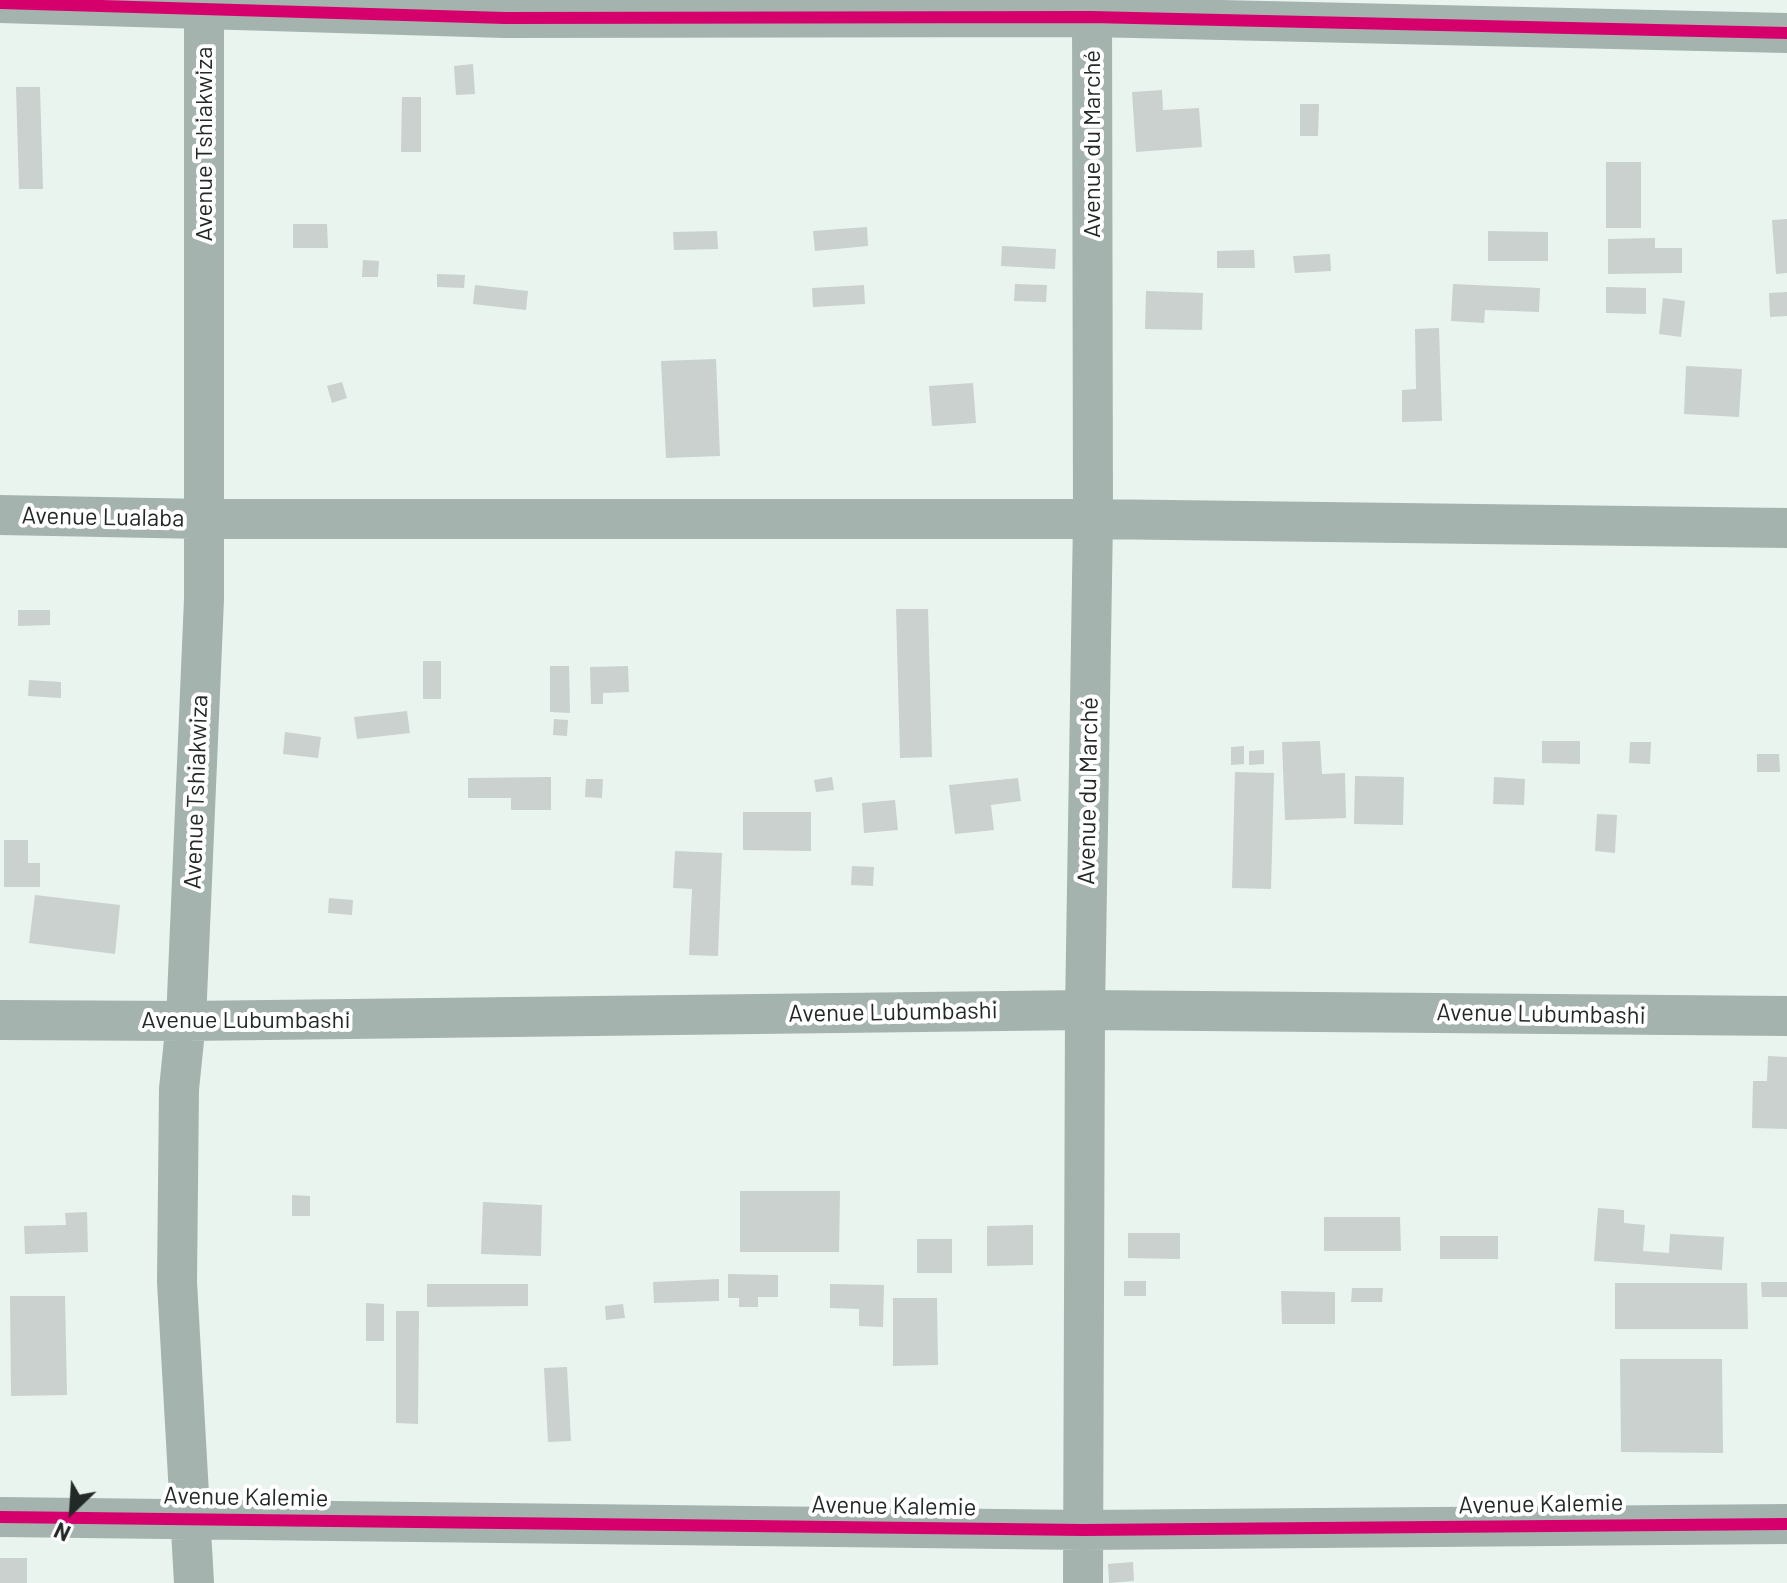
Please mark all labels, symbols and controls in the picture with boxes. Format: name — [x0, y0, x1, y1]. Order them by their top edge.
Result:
street label: Avenue Tshiakwiza — [190, 47, 218, 241]
street label: Avenue du Marché — [1078, 50, 1106, 238]
street label: Avenue Lualaba — [21, 501, 185, 533]
street label: Avenue Tshiakwiza — [178, 694, 214, 890]
street label: Avenue du Marché — [1072, 697, 1104, 885]
street label: Avenue Lubumbashi — [788, 996, 998, 1028]
street label: Avenue Lubumbashi — [1436, 998, 1646, 1030]
street label: Avenue Lubumbashi — [141, 1006, 351, 1034]
north arrow — [32, 1471, 112, 1551]
street label: Avenue Kalemie — [163, 1481, 329, 1513]
street label: Avenue Kalemie — [1458, 1488, 1624, 1520]
street label: Avenue Kalemie — [811, 1490, 977, 1522]
text: N — [50, 1518, 74, 1548]

